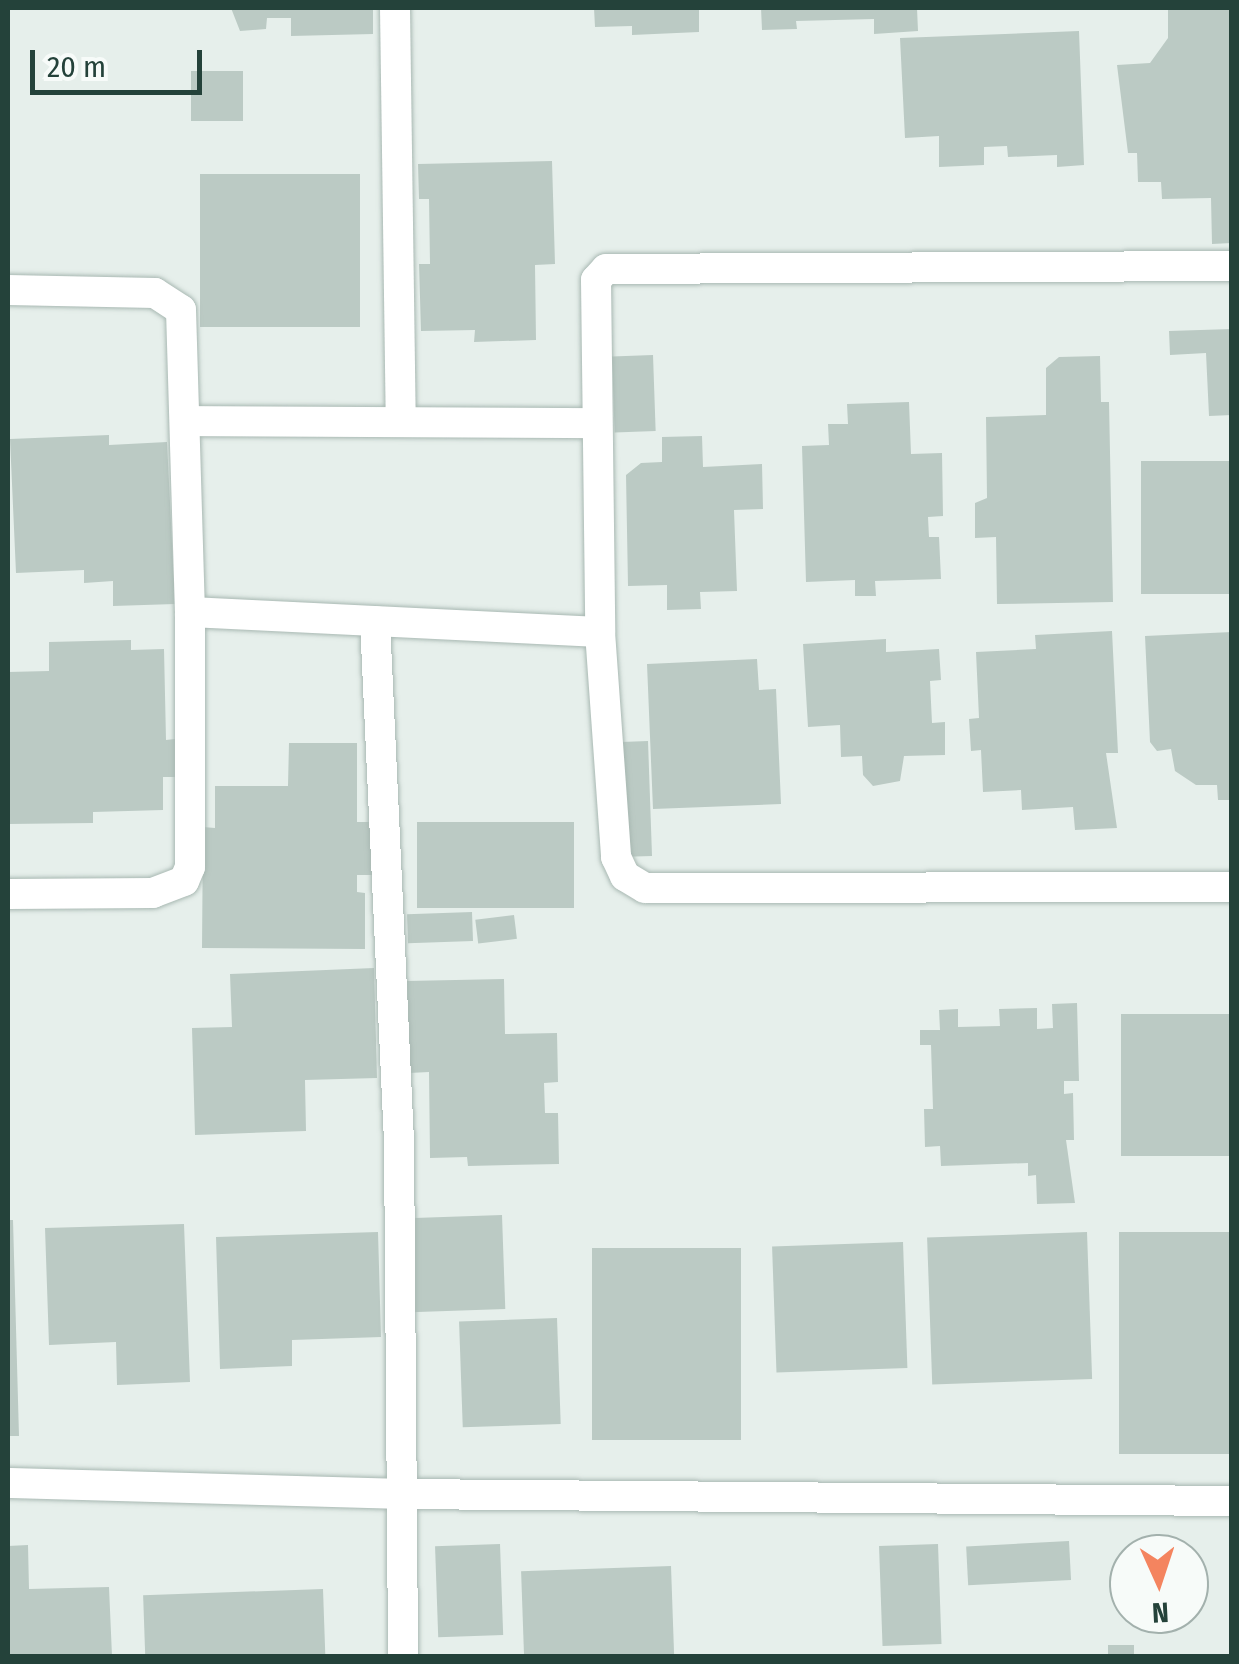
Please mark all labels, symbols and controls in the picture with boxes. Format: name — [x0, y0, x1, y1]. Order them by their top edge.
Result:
scale bar — [35, 30, 208, 92]
text: 20 m — [47, 49, 106, 85]
north arrow — [1109, 1534, 1209, 1634]
text: N — [1151, 1596, 1170, 1629]

